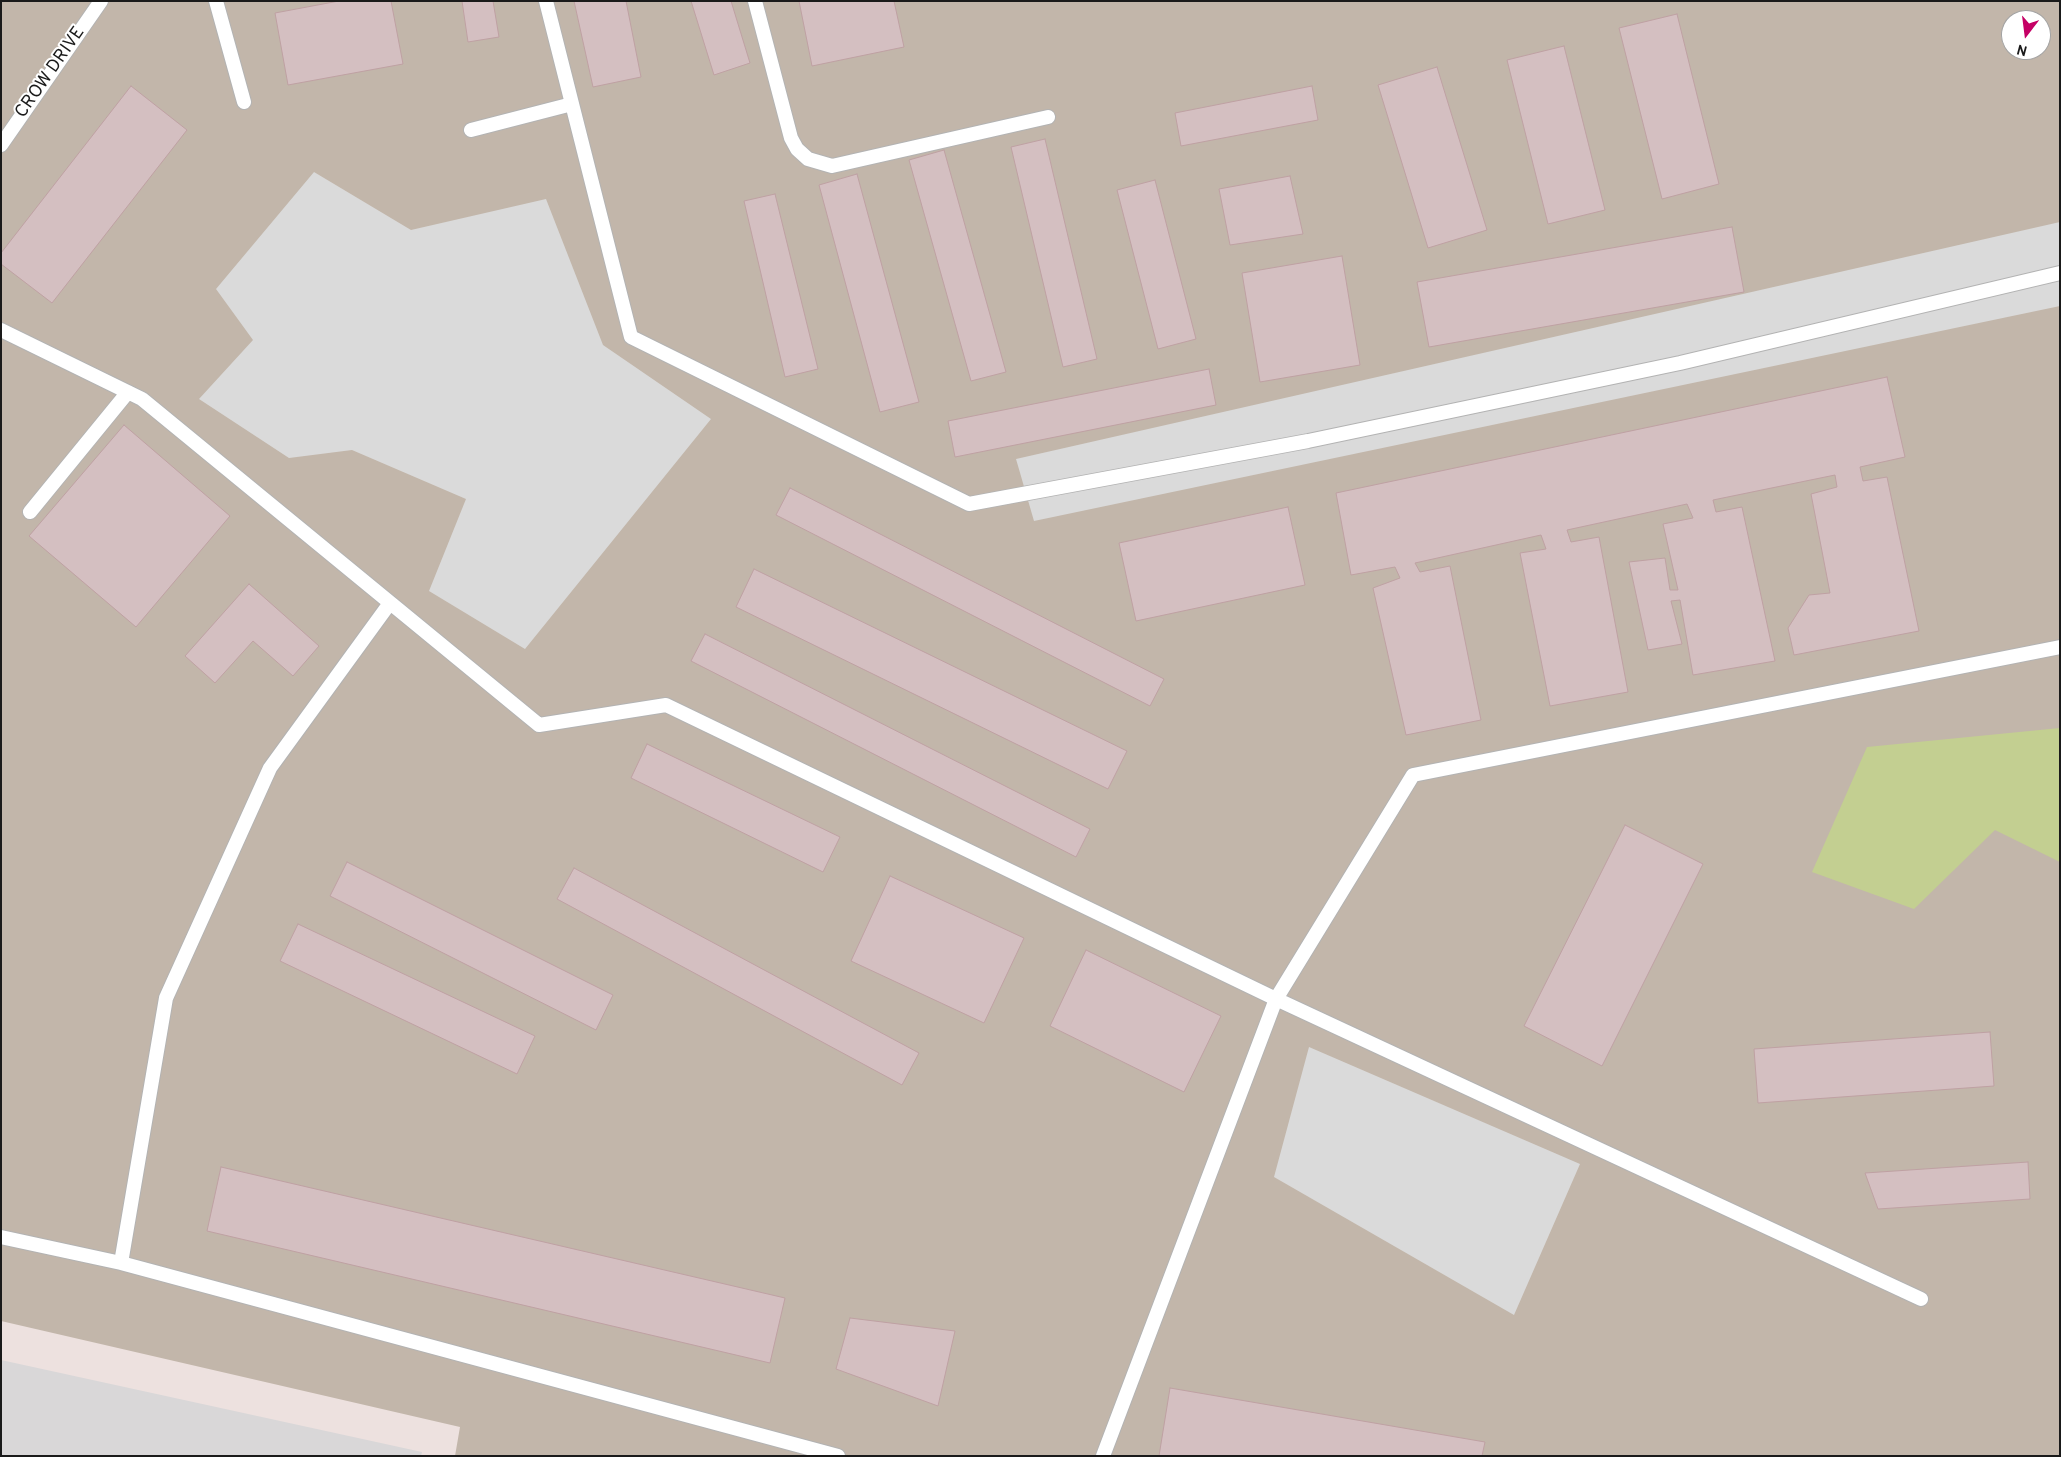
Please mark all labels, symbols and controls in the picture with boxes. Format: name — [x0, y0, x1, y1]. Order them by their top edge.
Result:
north arrow — [2001, 10, 2051, 60]
street label: CROW DRIVE — [12, 23, 90, 123]
text: N — [2015, 39, 2029, 59]

